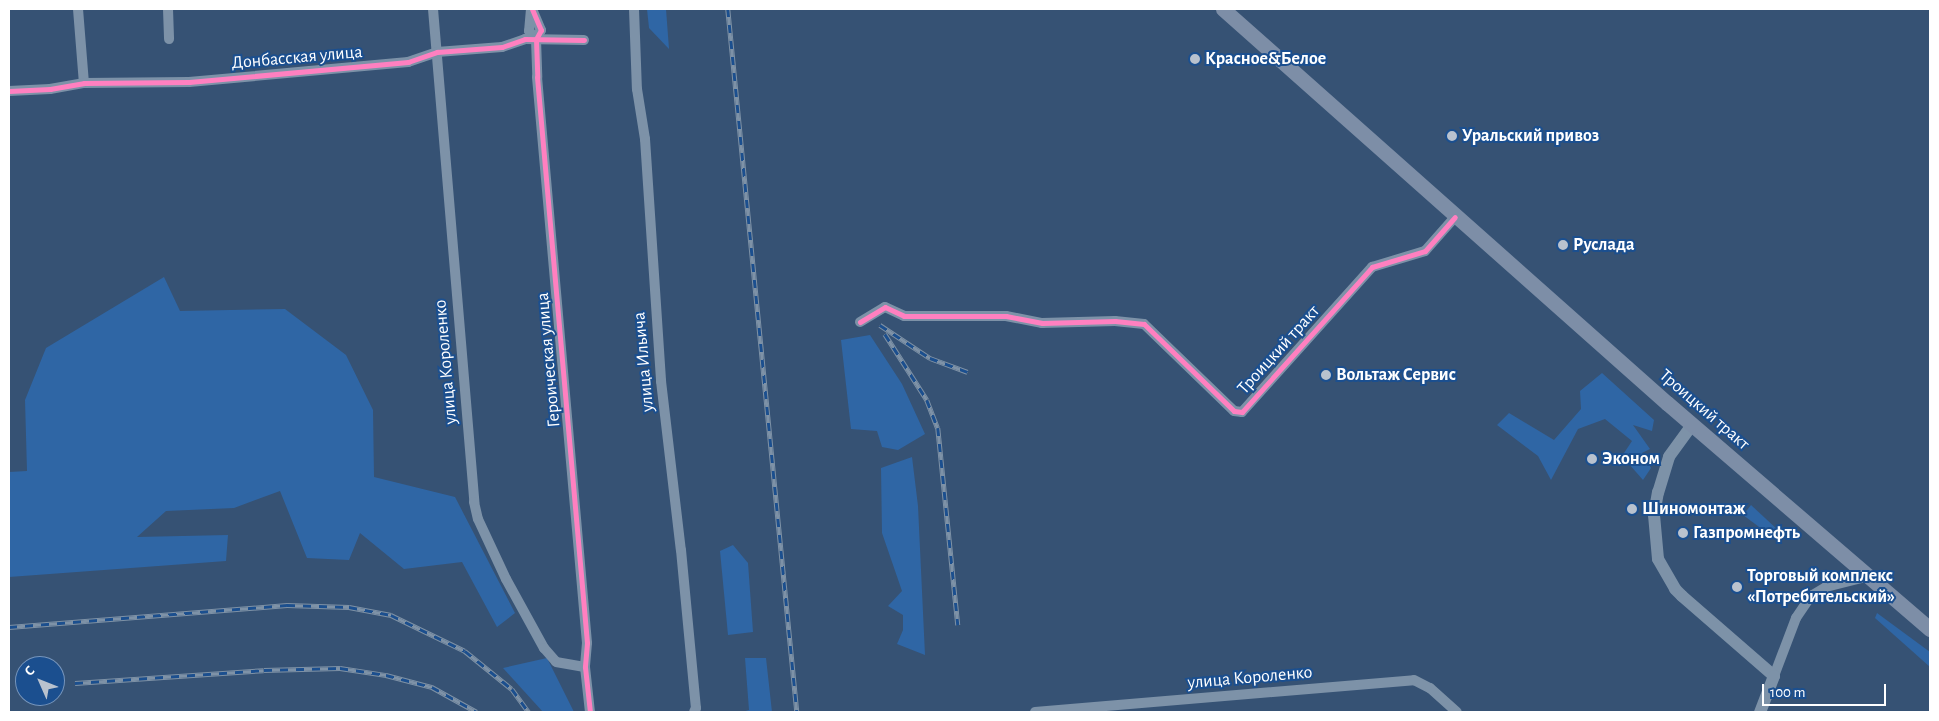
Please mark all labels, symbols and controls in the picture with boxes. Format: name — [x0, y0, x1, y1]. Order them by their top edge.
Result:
street label: Донбасская улица — [231, 42, 363, 74]
place label: Красное&Белое — [1205, 48, 1326, 70]
marker: Красное&Белое — [1189, 53, 1201, 65]
place label: Уральский привоз — [1462, 125, 1599, 147]
marker: Уральский привоз — [1446, 130, 1458, 142]
place label: Руслада — [1573, 234, 1634, 256]
marker: Руслада — [1557, 239, 1569, 251]
street label: Героическая улица — [532, 292, 566, 428]
street label: улица Короленко — [430, 299, 462, 425]
street label: Троицкий тракт — [1233, 301, 1325, 399]
street label: улица Ильича — [629, 311, 659, 413]
place label: Вольтаж Сервис — [1336, 364, 1456, 386]
street label: Троицкий тракт — [1654, 365, 1754, 455]
marker: Вольтаж Сервис — [1320, 369, 1332, 381]
place label: Эконом — [1602, 448, 1660, 470]
marker: Эконом — [1586, 453, 1598, 465]
place label: Шиномонтаж — [1642, 498, 1746, 520]
marker: Шиномонтаж — [1626, 503, 1638, 515]
place label: Газпромнефть — [1693, 522, 1800, 544]
marker: Газпромнефть — [1677, 527, 1689, 539]
place label: Торговый комплекс «Потребительский» — [1747, 566, 1895, 608]
marker: Торговый комплекс «Потребительский» — [1731, 581, 1743, 593]
north arrow — [15, 656, 65, 706]
street label: улица Короленко — [1187, 662, 1313, 694]
text: С — [22, 664, 38, 679]
scale bar — [1764, 674, 1888, 706]
text: 100 m — [1770, 685, 1805, 700]

